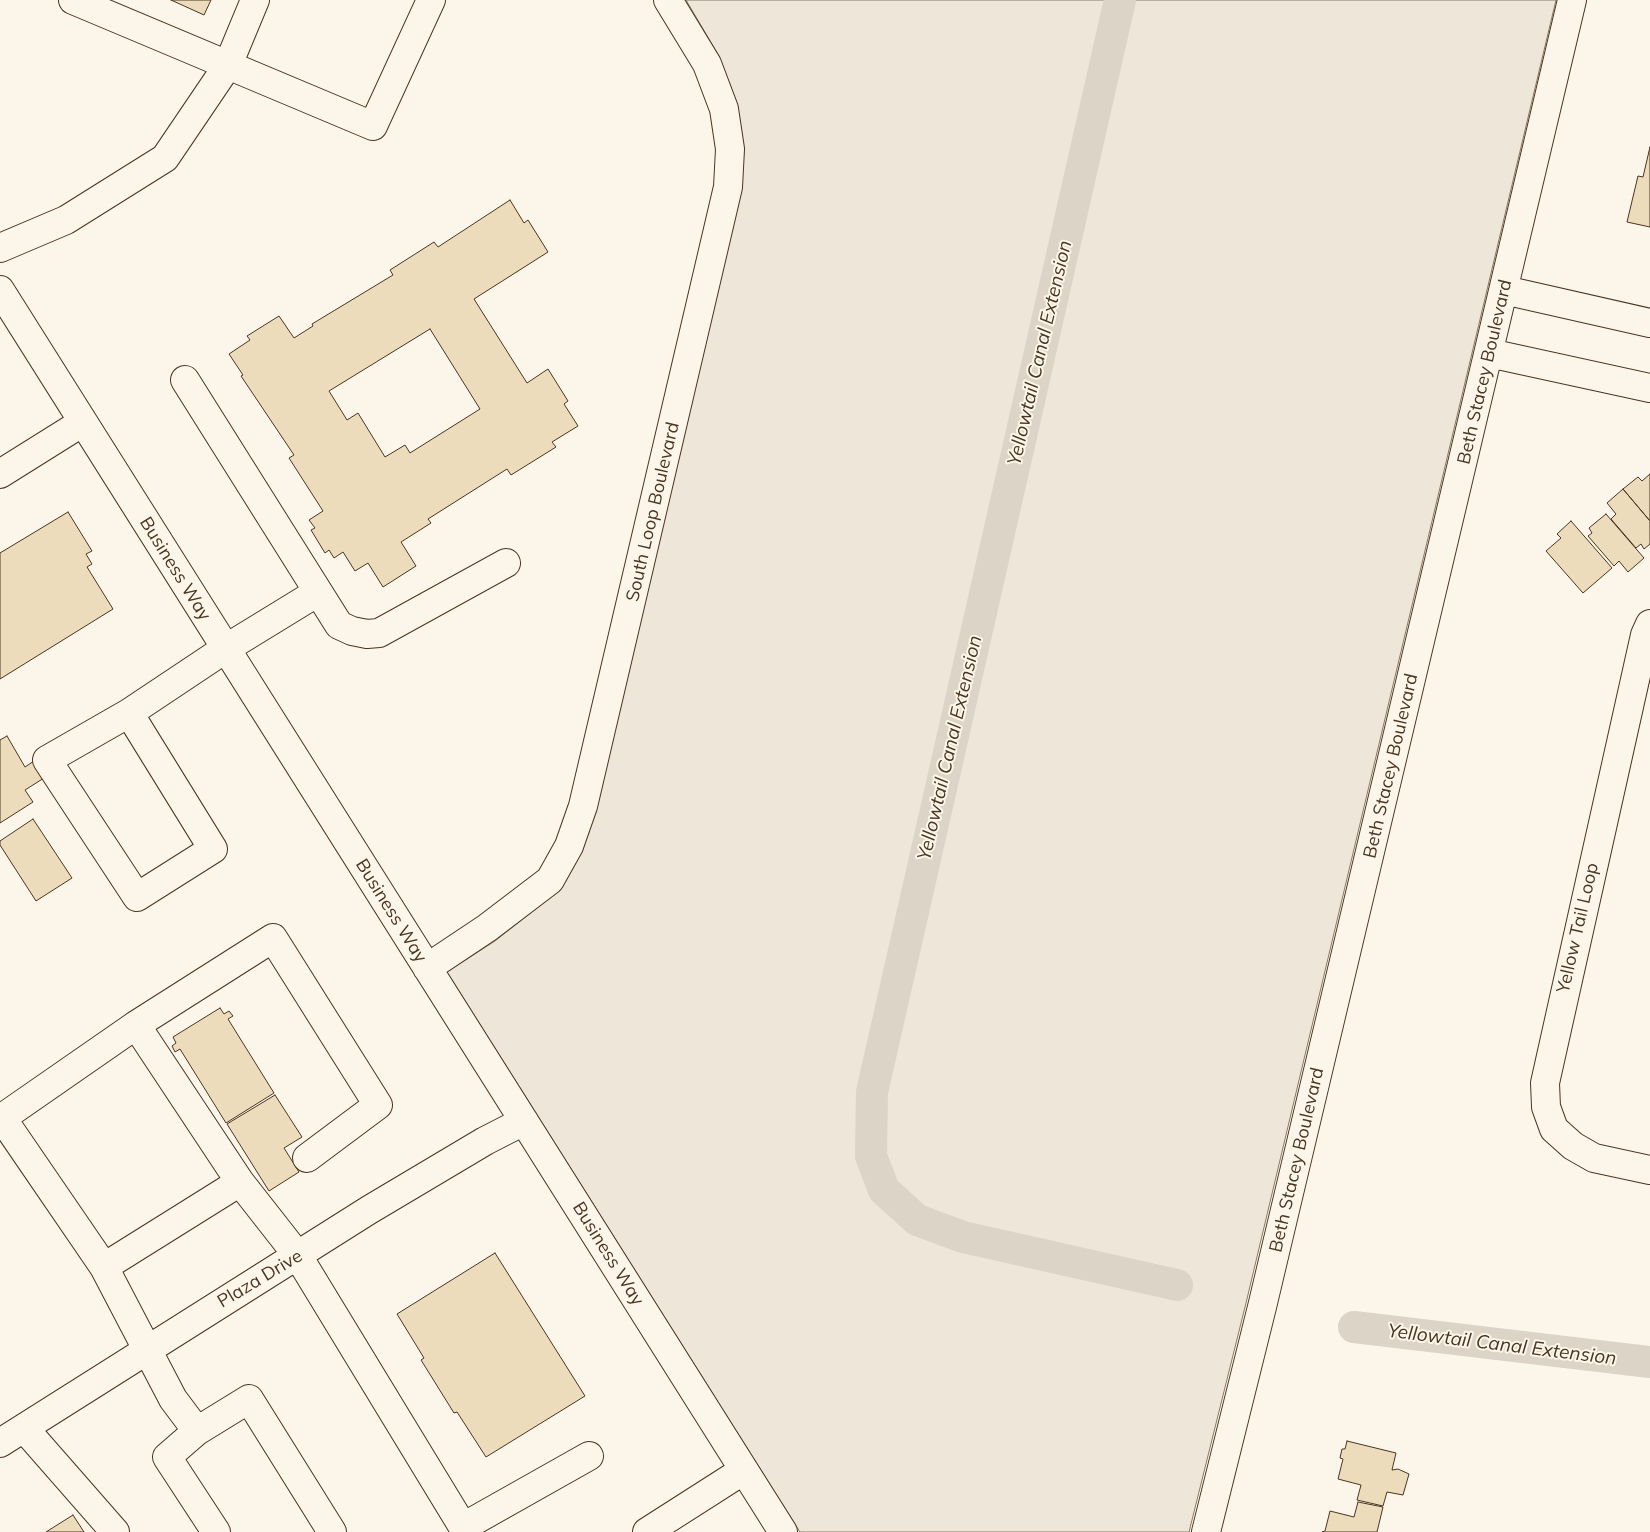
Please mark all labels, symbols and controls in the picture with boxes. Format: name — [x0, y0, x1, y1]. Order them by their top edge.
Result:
water label: Yellowtail Canal Extension — [1003, 238, 1077, 468]
street label: Beth Stacey Boulevard — [1453, 278, 1517, 466]
street label: South Loop Boulevard — [622, 420, 684, 604]
street label: Business Way — [135, 513, 215, 625]
water label: Yellowtail Canal Extension — [913, 633, 987, 863]
street label: Beth Stacey Boulevard — [1359, 672, 1423, 860]
street label: Business Way — [351, 855, 431, 967]
street label: Yellow Tail Loop — [1553, 861, 1603, 995]
street label: Beth Stacey Boulevard — [1265, 1066, 1329, 1254]
street label: Business Way — [568, 1198, 648, 1310]
street label: Plaza Drive — [214, 1245, 306, 1313]
water label: Yellowtail Canal Extension — [1386, 1320, 1618, 1370]

